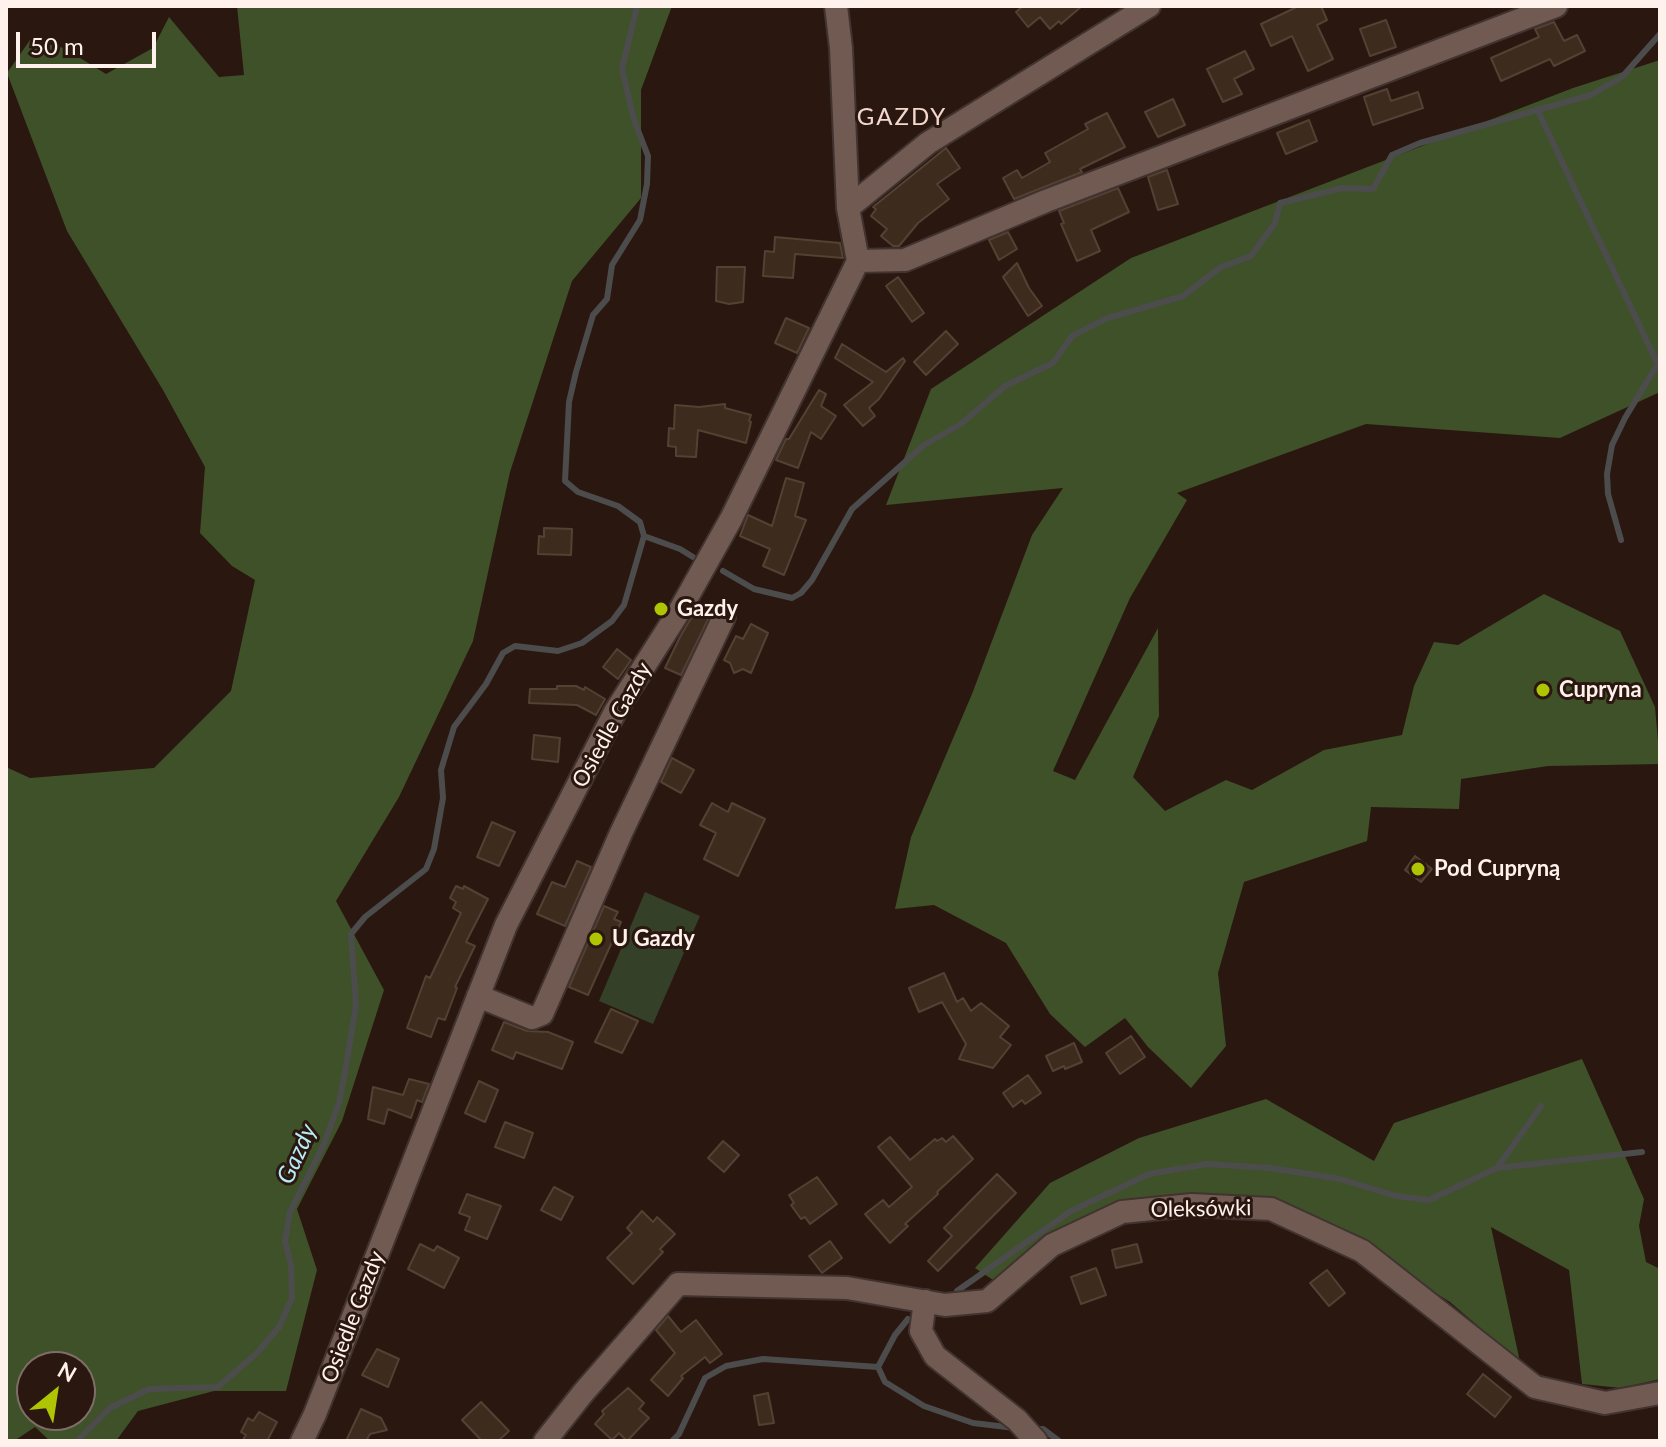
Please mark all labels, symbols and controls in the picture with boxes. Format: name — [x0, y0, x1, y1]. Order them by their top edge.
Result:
scale bar — [20, 16, 160, 66]
text: 50 m — [30, 31, 84, 60]
district label: GAZDY — [857, 103, 947, 131]
place label: Gazdy — [677, 596, 738, 622]
marker: Gazdy — [652, 600, 670, 618]
street label: Osiedle Gazdy — [567, 658, 657, 792]
place label: Cupryna — [1559, 677, 1642, 703]
marker: Cupryna — [1534, 681, 1552, 699]
place label: Pod Cupryną — [1434, 856, 1560, 882]
marker: Pod Cupryną — [1409, 860, 1427, 878]
place label: U Gazdy — [612, 926, 695, 952]
marker: U Gazdy — [587, 930, 605, 948]
water label: Gazdy — [271, 1120, 323, 1188]
street label: Oleksówki — [1150, 1195, 1252, 1223]
street label: Osiedle Gazdy — [316, 1247, 390, 1387]
north arrow — [16, 1351, 96, 1431]
text: N — [53, 1356, 81, 1387]

